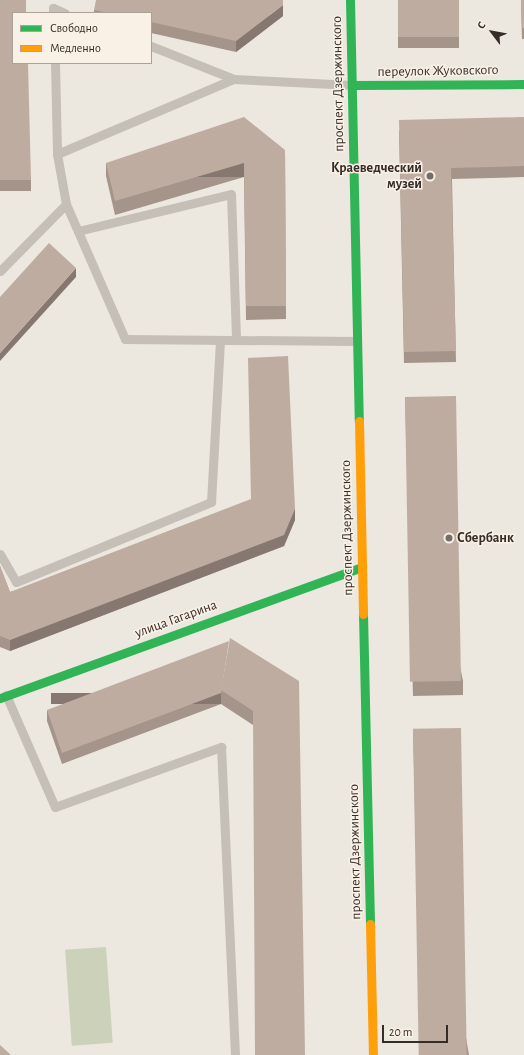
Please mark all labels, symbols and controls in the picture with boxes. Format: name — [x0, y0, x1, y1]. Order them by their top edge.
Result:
legend — [12, 12, 152, 64]
north arrow — [472, 12, 512, 52]
street label: проспект Дзержинского — [328, 16, 348, 152]
text: С — [475, 20, 488, 31]
text: Свободно — [50, 22, 98, 34]
text: Медленно — [50, 42, 101, 54]
street label: переулок Жуковского — [377, 62, 499, 80]
place label: Краеведческий музей — [331, 160, 422, 192]
marker: Краеведческий музей — [425, 171, 435, 181]
street label: проспект Дзержинского — [337, 460, 357, 596]
place label: Сбербанк — [457, 530, 514, 546]
marker: Сбербанк — [444, 533, 454, 543]
street label: улица Гагарина — [133, 596, 219, 642]
street label: проспект Дзержинского — [345, 784, 365, 920]
scale bar — [384, 1017, 450, 1043]
text: 20 m — [389, 1026, 412, 1038]

